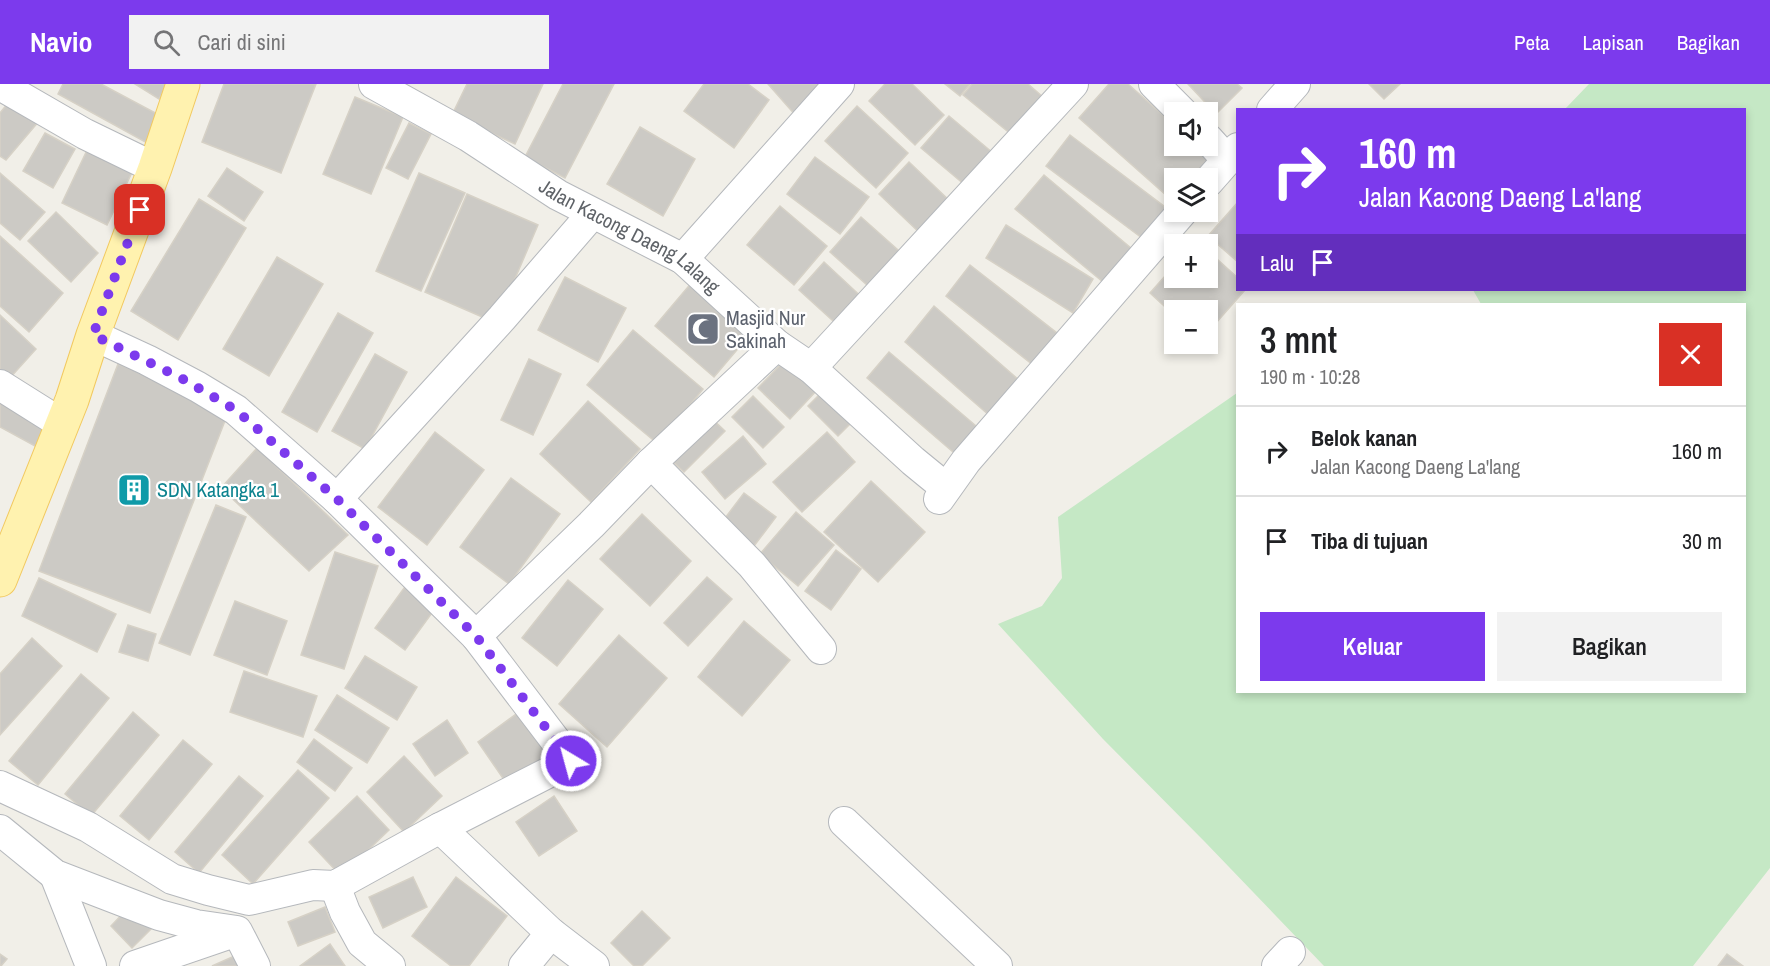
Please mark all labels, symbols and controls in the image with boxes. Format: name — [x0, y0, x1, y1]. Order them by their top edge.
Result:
search box — [129, 15, 549, 69]
text: Navio — [30, 23, 93, 61]
icon: search — [150, 26, 183, 59]
text: Cari di sini — [198, 27, 286, 57]
text: Peta — [1514, 28, 1550, 57]
text: Lapisan — [1583, 28, 1644, 57]
text: Bagikan — [1677, 28, 1740, 57]
map controls — [1164, 102, 1218, 354]
button: sound — [1164, 102, 1218, 156]
text: 160 m — [1359, 125, 1457, 181]
icon: right — [1260, 132, 1338, 210]
button: layers — [1164, 168, 1218, 222]
street label: Jalan Kacong Daeng Lalang — [534, 172, 726, 299]
text: Jalan Kacong Daeng La'lang — [1359, 179, 1641, 215]
pin — [114, 184, 165, 235]
icon: arrive — [123, 193, 156, 226]
button: + — [1164, 234, 1218, 288]
icon: arrive — [1306, 246, 1339, 279]
text: Lalu — [1260, 248, 1294, 278]
button: − — [1164, 300, 1218, 354]
place label: Masjid Nur Sakinah — [726, 304, 806, 354]
mosque icon: Masjid Nur Sakinah — [685, 311, 721, 347]
text: 3 mnt — [1260, 316, 1337, 364]
button: close — [1659, 323, 1722, 386]
text: 190 m · 10:28 — [1260, 363, 1360, 390]
text: Belok kanan — [1311, 423, 1417, 453]
icon: right — [1260, 435, 1293, 468]
text: 160 m — [1672, 436, 1722, 466]
text: Jalan Kacong Daeng La'lang — [1311, 453, 1520, 480]
building icon: SDN Katangka 1 — [116, 472, 152, 508]
place label: SDN Katangka 1 — [157, 476, 279, 503]
icon: arrive — [1260, 525, 1293, 558]
text: Tiba di tujuan — [1311, 526, 1428, 556]
text: 30 m — [1682, 526, 1722, 556]
button: Keluar — [1260, 612, 1485, 681]
button: Bagikan — [1497, 612, 1722, 681]
position arrow — [539, 729, 603, 793]

